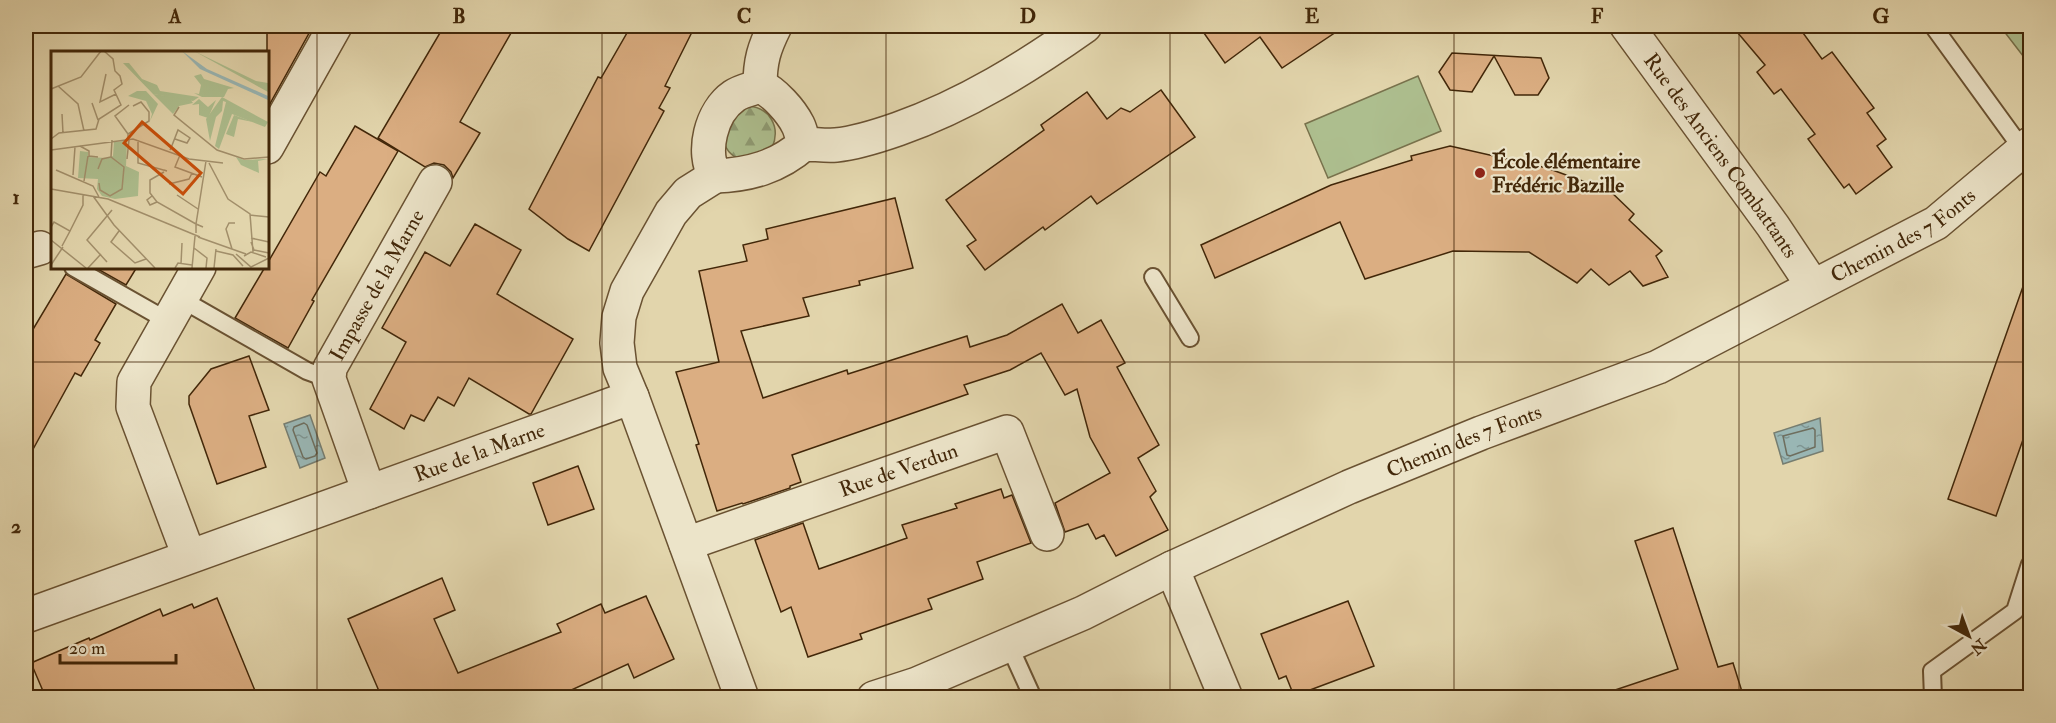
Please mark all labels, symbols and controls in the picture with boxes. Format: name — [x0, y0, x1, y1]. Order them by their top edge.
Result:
text: A — [168, 4, 182, 29]
text: B — [452, 4, 466, 29]
text: C — [737, 4, 751, 29]
text: D — [1020, 4, 1036, 29]
text: E — [1305, 4, 1320, 29]
text: F — [1591, 4, 1604, 29]
text: G — [1873, 4, 1890, 29]
street label: Rue des Anciens Combattants — [1638, 48, 1804, 263]
inset map — [51, 51, 268, 268]
place label: École élémentaire Frédéric Bazille — [1492, 148, 1640, 199]
marker: École élémentaire Frédéric Bazille — [1473, 166, 1487, 180]
street label: Chemin des 7 Fonts — [1826, 182, 1981, 289]
text: 1 — [12, 185, 20, 210]
street label: Impasse de la Marne — [323, 204, 430, 366]
street label: Chemin des 7 Fonts — [1382, 398, 1545, 484]
street label: Rue de la Marne — [410, 416, 549, 488]
street label: Rue de Verdun — [835, 437, 962, 503]
text: 2 — [11, 514, 21, 539]
north arrow — [1939, 606, 1999, 666]
scale bar — [60, 627, 176, 665]
text: N — [1966, 634, 1991, 659]
text: 20 m — [69, 637, 105, 660]

